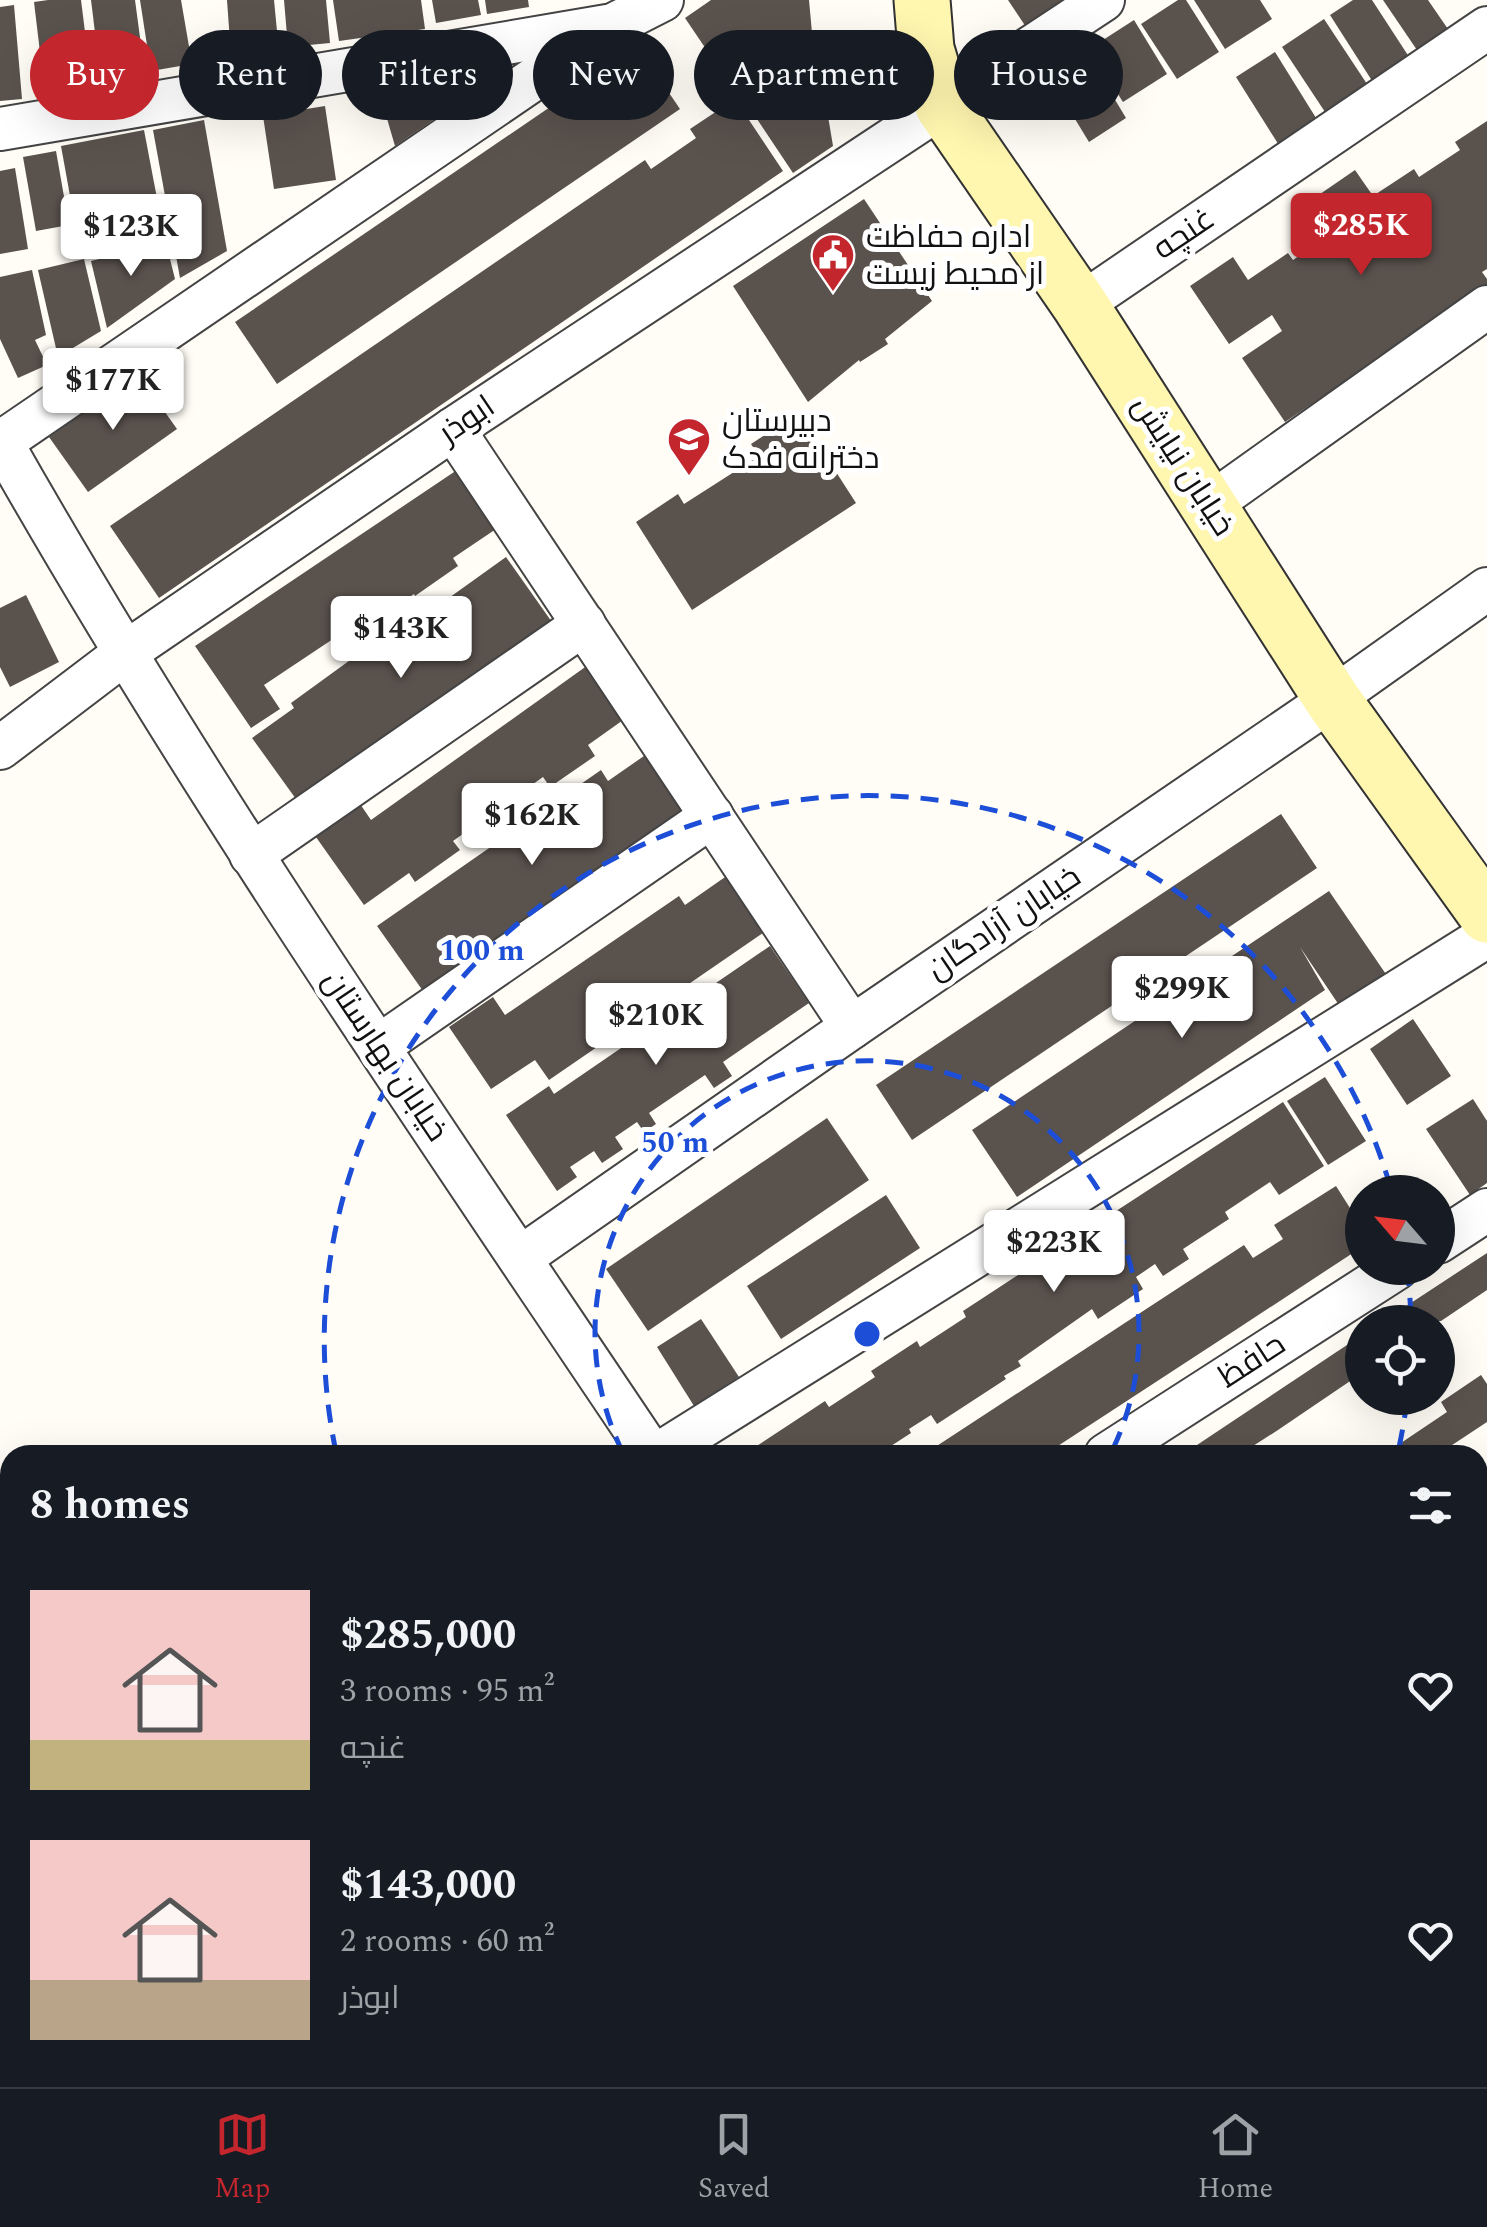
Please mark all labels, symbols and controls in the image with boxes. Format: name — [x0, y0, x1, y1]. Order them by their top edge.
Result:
chip: Buy — [30, 30, 159, 120]
chip: Rent — [179, 30, 322, 120]
chip: Filters — [342, 30, 513, 120]
chip: New — [533, 30, 674, 120]
chip: Apartment — [694, 30, 934, 120]
chip: House — [954, 30, 1123, 120]
pin: $285K — [1291, 193, 1431, 278]
pin: $123K — [61, 194, 201, 279]
street label: غنچه — [1143, 195, 1225, 273]
text: $285K — [1313, 201, 1409, 250]
text: $123K — [83, 202, 179, 251]
place label: اداره حفاظت از محیط زیست — [866, 213, 1044, 299]
public building icon: اداره حفاظت از محیط زیست — [810, 232, 856, 293]
pin: $177K — [43, 348, 183, 433]
text: $177K — [65, 356, 161, 405]
street label: ابوذر — [427, 383, 505, 458]
street label: خیابان نیایش — [1119, 386, 1247, 546]
place label: دبیرستان دخترانه فدک — [722, 397, 880, 483]
school or university icon: دبیرستان دخترانه فدک — [666, 416, 712, 477]
pin: $143K — [331, 596, 471, 681]
text: $143K — [353, 604, 449, 653]
pin: $162K — [462, 783, 602, 868]
text: $162K — [484, 791, 580, 840]
street label: خیابان آزادگان — [917, 853, 1091, 993]
text: 100 m — [439, 928, 525, 974]
pin: $299K — [1112, 956, 1252, 1041]
street label: خیابان بهارستان — [309, 960, 461, 1152]
text: $299K — [1134, 964, 1230, 1013]
pin: $210K — [586, 983, 726, 1068]
text: $210K — [608, 991, 704, 1040]
text: 50 m — [641, 1120, 709, 1166]
north arrow — [1345, 1175, 1455, 1285]
map controls — [1345, 1175, 1455, 1415]
pin: $223K — [984, 1210, 1124, 1295]
text: $223K — [1006, 1218, 1102, 1267]
button: locate — [1345, 1305, 1455, 1415]
centre of rings — [849, 1316, 885, 1352]
street label: حافظ — [1208, 1321, 1296, 1401]
text: 8 homes — [30, 1474, 190, 1537]
icon: filters — [1403, 1478, 1458, 1533]
text: $285,000 — [340, 1604, 516, 1667]
icon: home — [110, 1630, 230, 1750]
icon: heart — [1403, 1663, 1458, 1718]
text: 3 rooms · 95 m² — [340, 1667, 554, 1716]
text: غنچه — [340, 1724, 406, 1773]
text: $143,000 — [340, 1854, 516, 1917]
icon: home — [110, 1880, 230, 2000]
icon: heart — [1403, 1913, 1458, 1968]
text: 2 rooms · 60 m² — [340, 1917, 554, 1966]
text: ابوذر — [340, 1974, 400, 2023]
tab: Map — [214, 2107, 270, 2210]
tab: Saved — [698, 2107, 770, 2210]
tab: Home — [1198, 2107, 1273, 2210]

